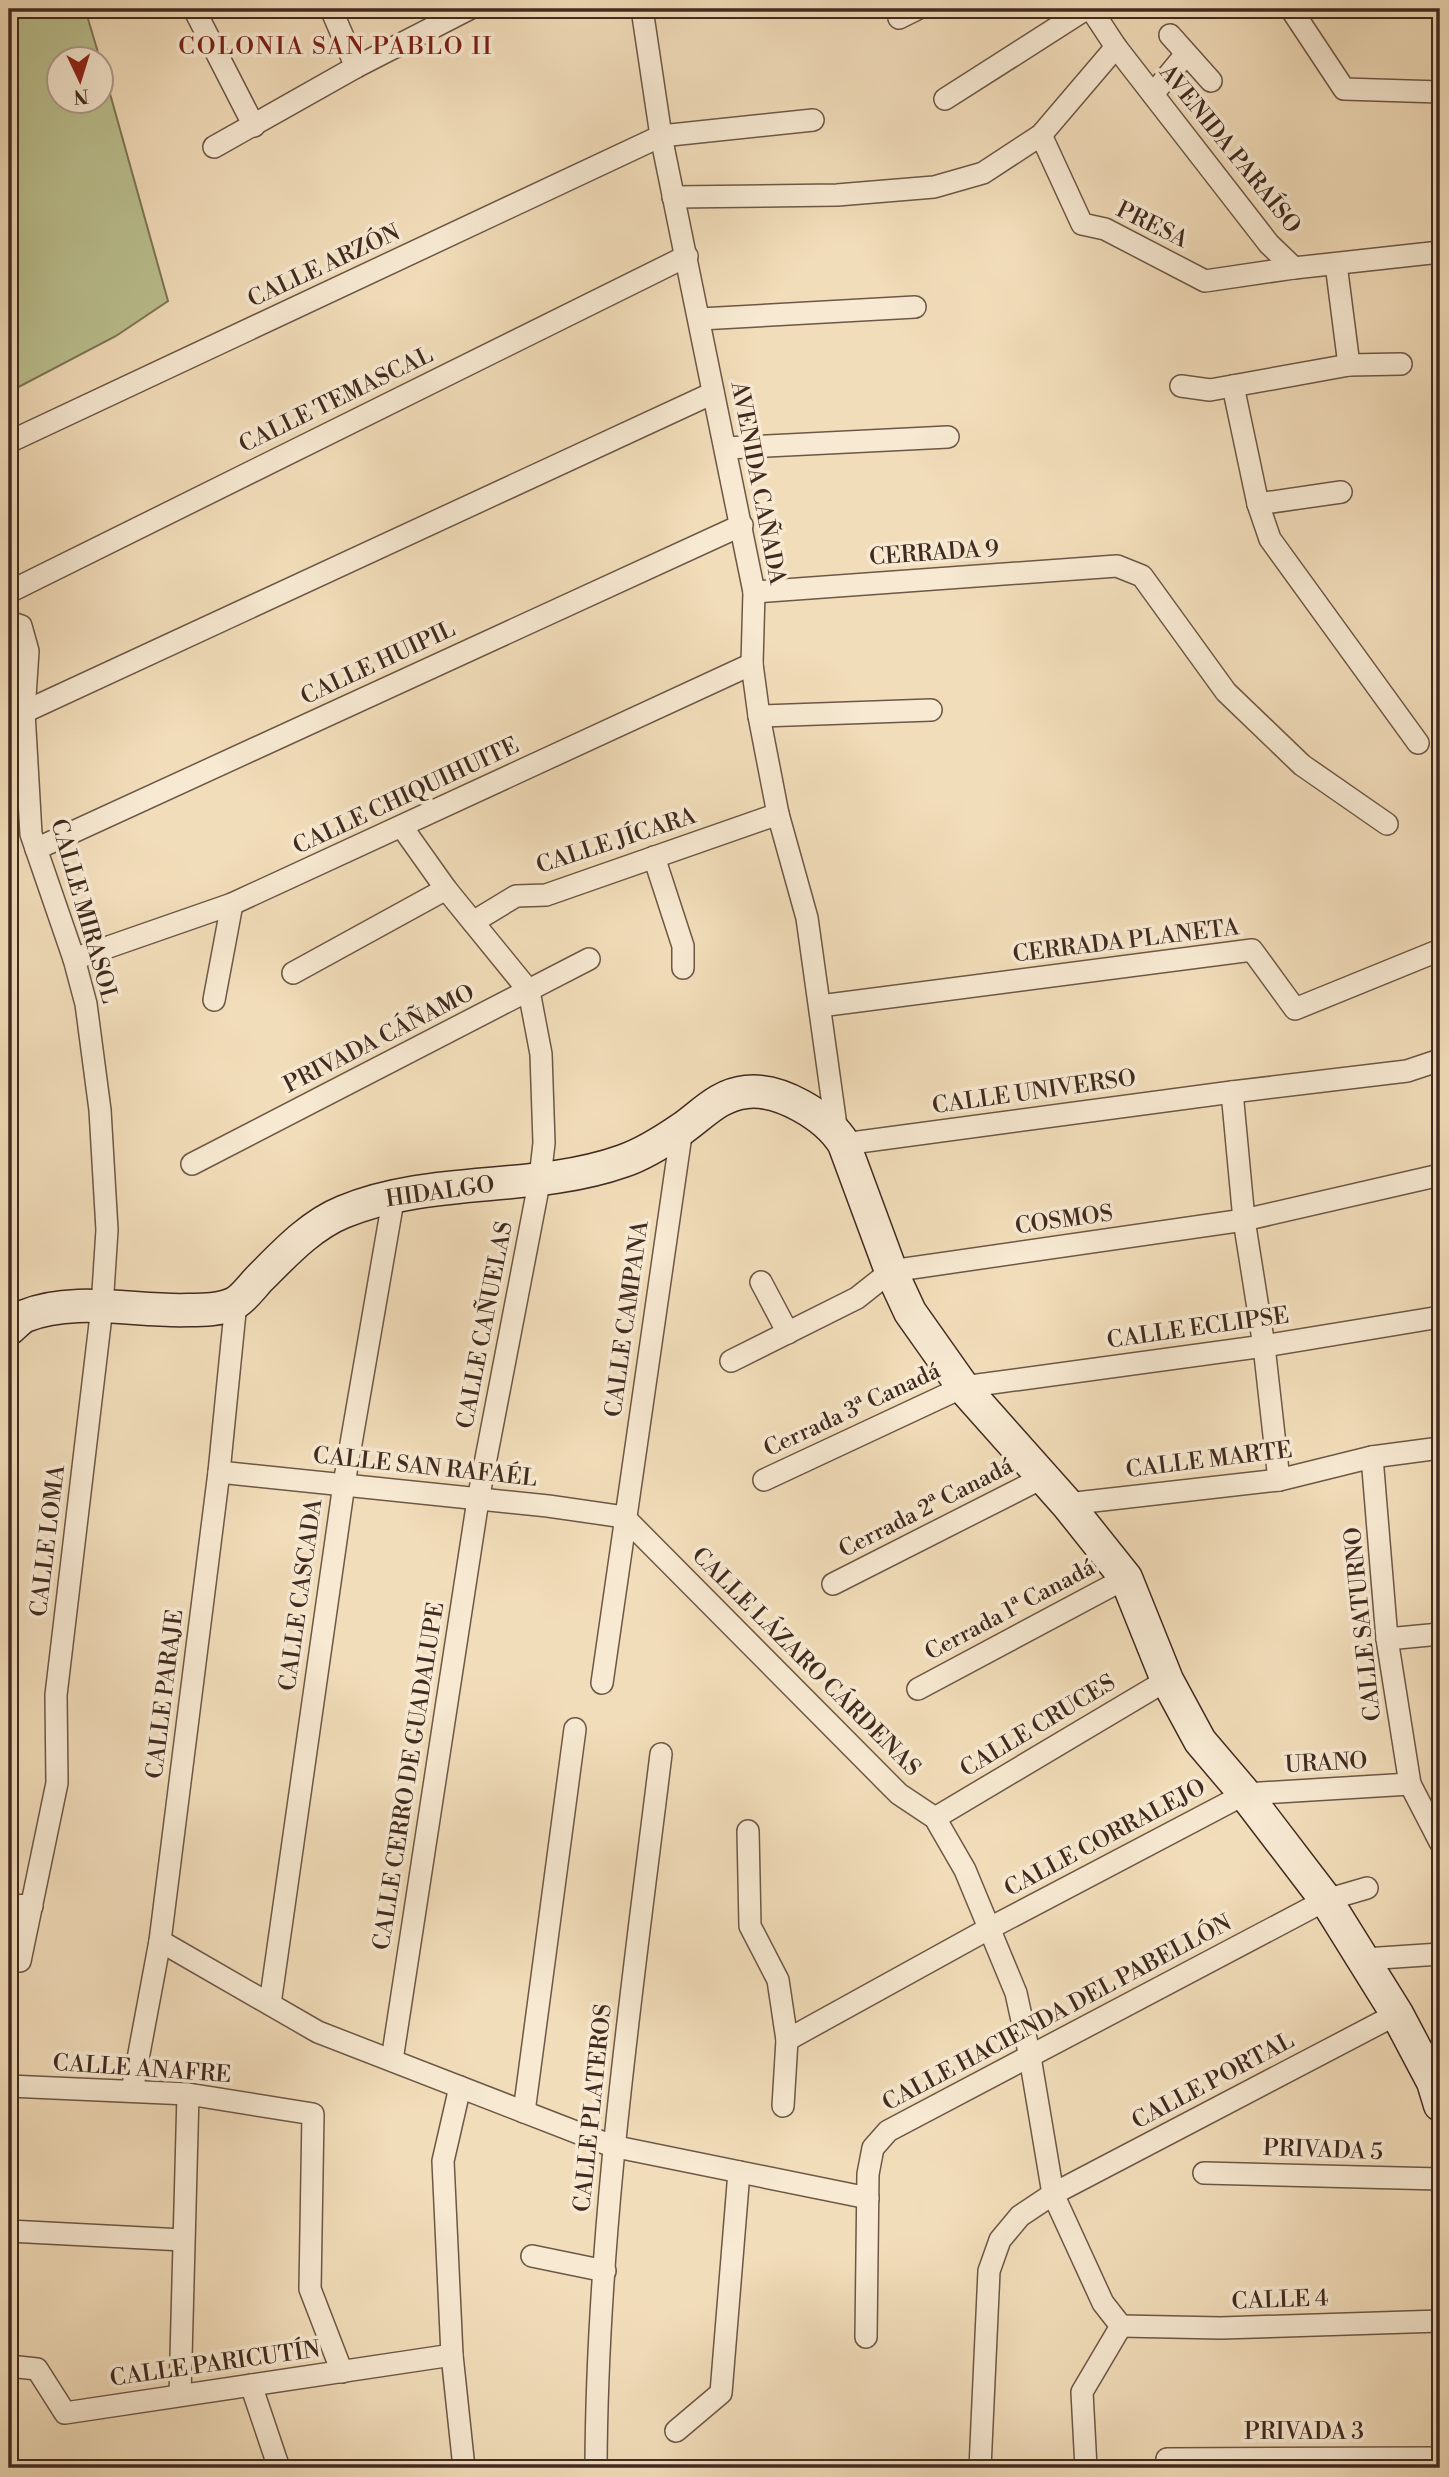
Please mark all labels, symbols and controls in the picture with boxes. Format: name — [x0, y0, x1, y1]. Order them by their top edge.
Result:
district label: COLONIA SAN PABLO II — [178, 32, 494, 62]
north arrow — [46, 46, 116, 116]
street label: AVENIDA PARAÍSO — [1153, 57, 1308, 239]
text: N — [73, 83, 89, 108]
street label: PRESA — [1112, 196, 1194, 255]
street label: CALLE ARZÓN — [242, 216, 405, 313]
street label: CALLE TEMASCAL — [235, 341, 437, 459]
street label: AVENIDA CAÑADA — [724, 378, 794, 588]
street label: CERRADA 9 — [868, 534, 1000, 572]
street label: CALLE HUIPIL — [296, 615, 460, 711]
street label: CALLE CHIQUIHUITE — [289, 731, 523, 861]
street label: CALLE JÍCARA — [532, 800, 700, 880]
street label: CALLE MIRASOL — [44, 816, 124, 1006]
street label: CERRADA PLANETA — [1011, 913, 1242, 969]
street label: PRIVADA CÁÑAMO — [278, 977, 479, 1099]
street label: CALLE UNIVERSO — [930, 1064, 1138, 1120]
street label: HIDALGO — [384, 1171, 496, 1213]
street label: COSMOS — [1013, 1199, 1115, 1241]
street label: CALLE CAMPANA — [599, 1218, 655, 1419]
street label: CALLE CAÑUELAS — [449, 1219, 519, 1431]
street label: CALLE ECLIPSE — [1105, 1301, 1291, 1355]
street label: Cerrada 3ª Canadá — [759, 1357, 945, 1463]
street label: CALLE MARTE — [1124, 1436, 1294, 1484]
street label: CALLE SAN RAFAÉL — [312, 1439, 539, 1493]
street label: Cerrada 2ª Canadá — [834, 1452, 1018, 1564]
street label: CALLE LOMA — [25, 1462, 71, 1618]
street label: CALLE CASCADA — [274, 1496, 328, 1693]
street label: CALLE SATURNO — [1339, 1526, 1387, 1722]
street label: CALLE LÁZARO CÁRDENAS — [686, 1540, 928, 1782]
street label: Cerrada 1ª Canadá — [920, 1553, 1100, 1667]
street label: CALLE CERRO DE GUADALUPE — [368, 1600, 450, 1952]
street label: CALLE PARAJE — [141, 1608, 189, 1780]
street label: CALLE CRUCES — [955, 1669, 1121, 1783]
street label: URANO — [1284, 1747, 1368, 1779]
street label: CALLE CORRALEJO — [1000, 1773, 1210, 1903]
street label: CALLE HACIENDA DEL PABELLÓN — [876, 1906, 1236, 2117]
street label: CALLE PLATEROS — [568, 2002, 618, 2214]
street label: CALLE PORTAL — [1127, 2026, 1299, 2136]
street label: CALLE ANAFRE — [52, 2049, 232, 2089]
street label: PRIVADA 5 — [1263, 2134, 1383, 2166]
street label: CALLE 4 — [1231, 2284, 1329, 2316]
street label: CALLE PARICUTÍN — [108, 2333, 322, 2393]
street label: PRIVADA 3 — [1244, 2418, 1364, 2446]

